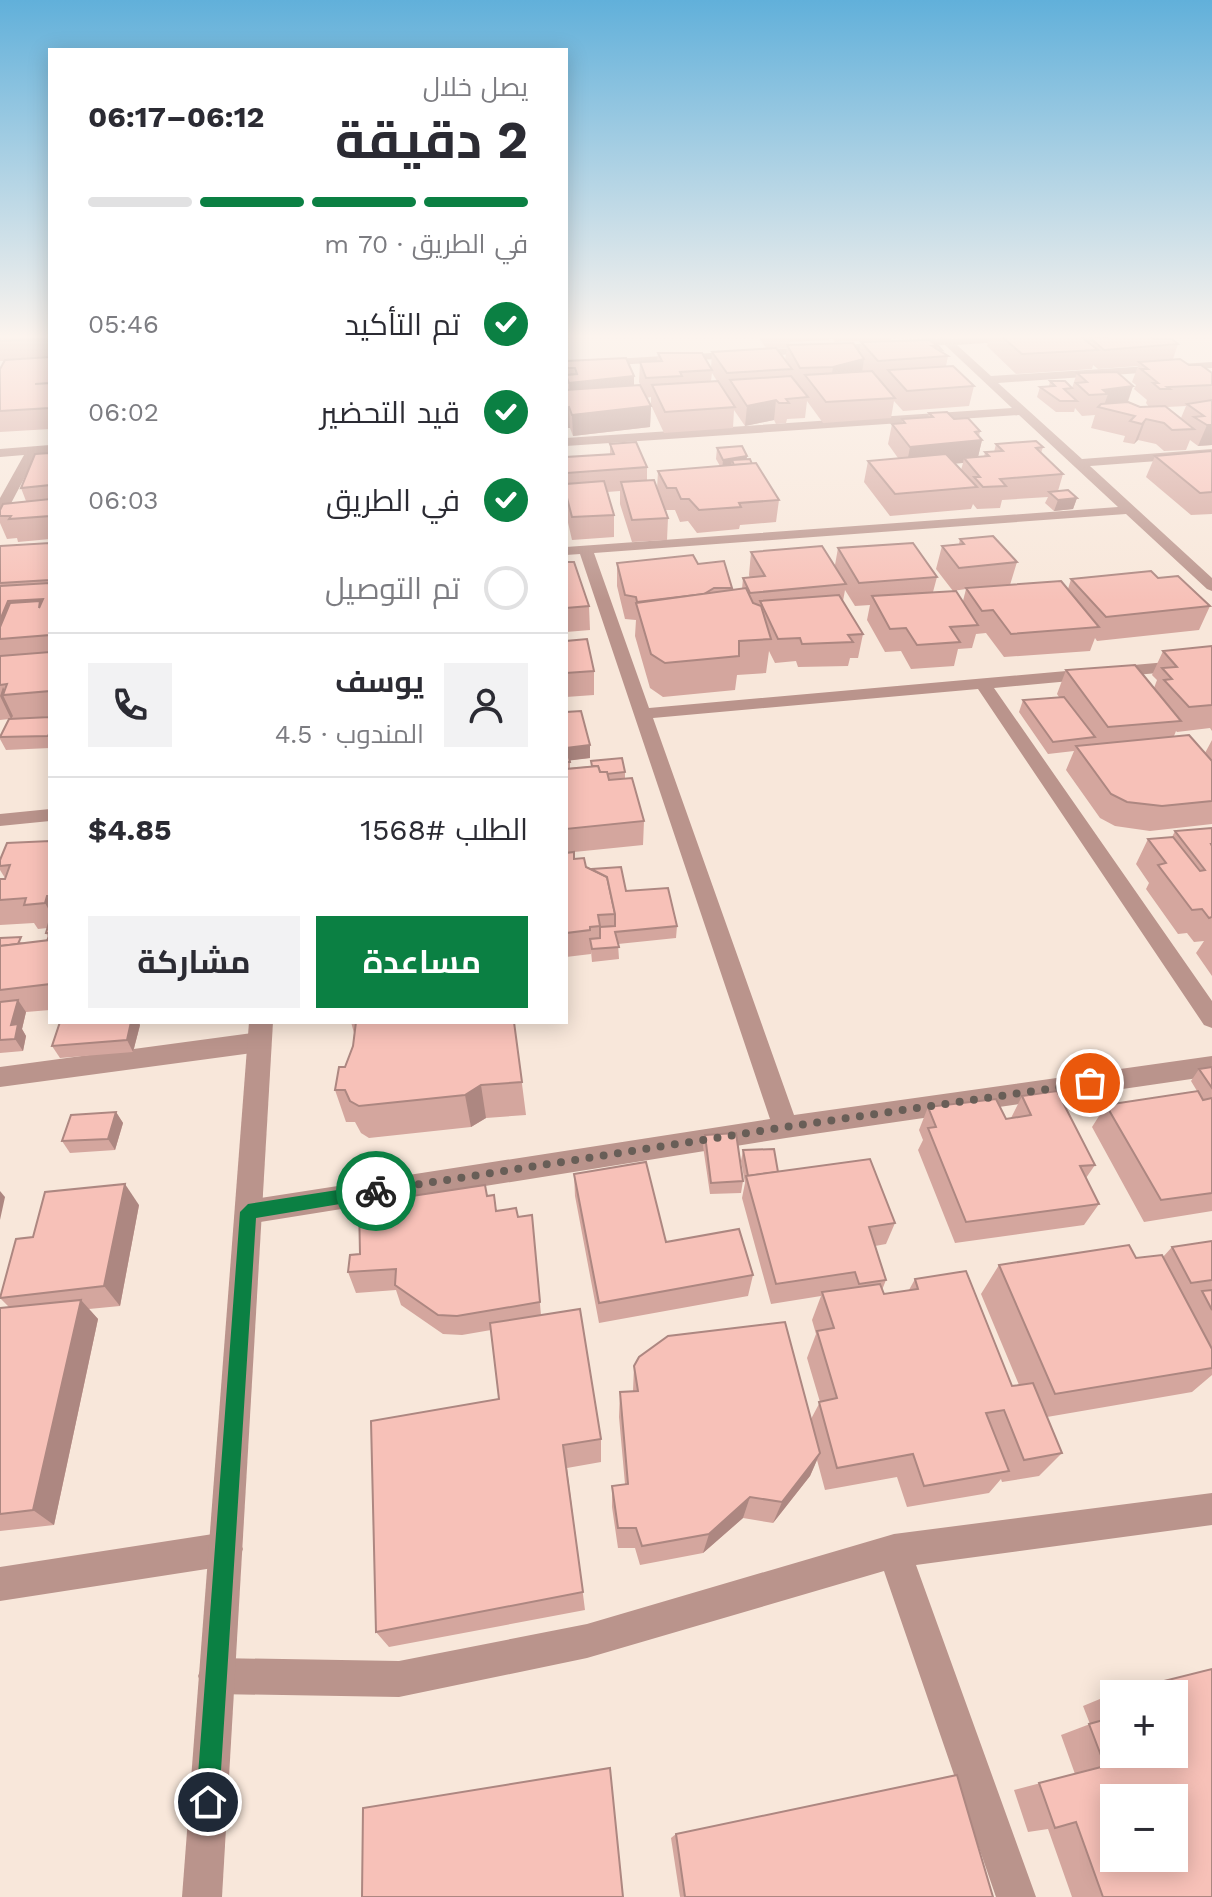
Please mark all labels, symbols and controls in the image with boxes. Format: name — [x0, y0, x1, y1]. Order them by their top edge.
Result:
text: يصل خلال — [423, 72, 528, 102]
text: 06:12–06:17 — [88, 99, 264, 134]
text: 2 دقيقة — [335, 110, 528, 171]
text: في الطريق · 70 m — [324, 229, 528, 259]
icon: check — [484, 302, 528, 346]
text: تم التأكيد — [344, 307, 460, 342]
text: 05:46 — [88, 309, 159, 339]
icon: check — [484, 390, 528, 434]
text: قيد التحضير — [320, 395, 460, 430]
text: 06:02 — [88, 397, 159, 427]
icon: check — [484, 478, 528, 522]
text: في الطريق — [326, 483, 460, 518]
text: 06:03 — [88, 485, 159, 515]
text: تم التوصيل — [325, 571, 460, 606]
button: phone — [88, 663, 172, 747]
button: person — [444, 663, 528, 747]
text: يوسف — [335, 664, 424, 699]
text: المندوب · 4.5 — [275, 719, 424, 749]
text: $4.85 — [88, 812, 171, 847]
text: الطلب #1568 — [360, 812, 528, 847]
button: مشاركة — [88, 916, 300, 1008]
button: مساعدة — [316, 916, 528, 1008]
pin — [1056, 1049, 1124, 1117]
icon: bag — [1068, 1061, 1112, 1105]
courier — [336, 1151, 416, 1231]
icon: bike — [354, 1169, 398, 1213]
map controls — [1100, 1680, 1188, 1872]
button: + — [1100, 1680, 1188, 1768]
pin — [174, 1768, 242, 1836]
icon: home — [186, 1780, 230, 1824]
button: − — [1100, 1784, 1188, 1872]

